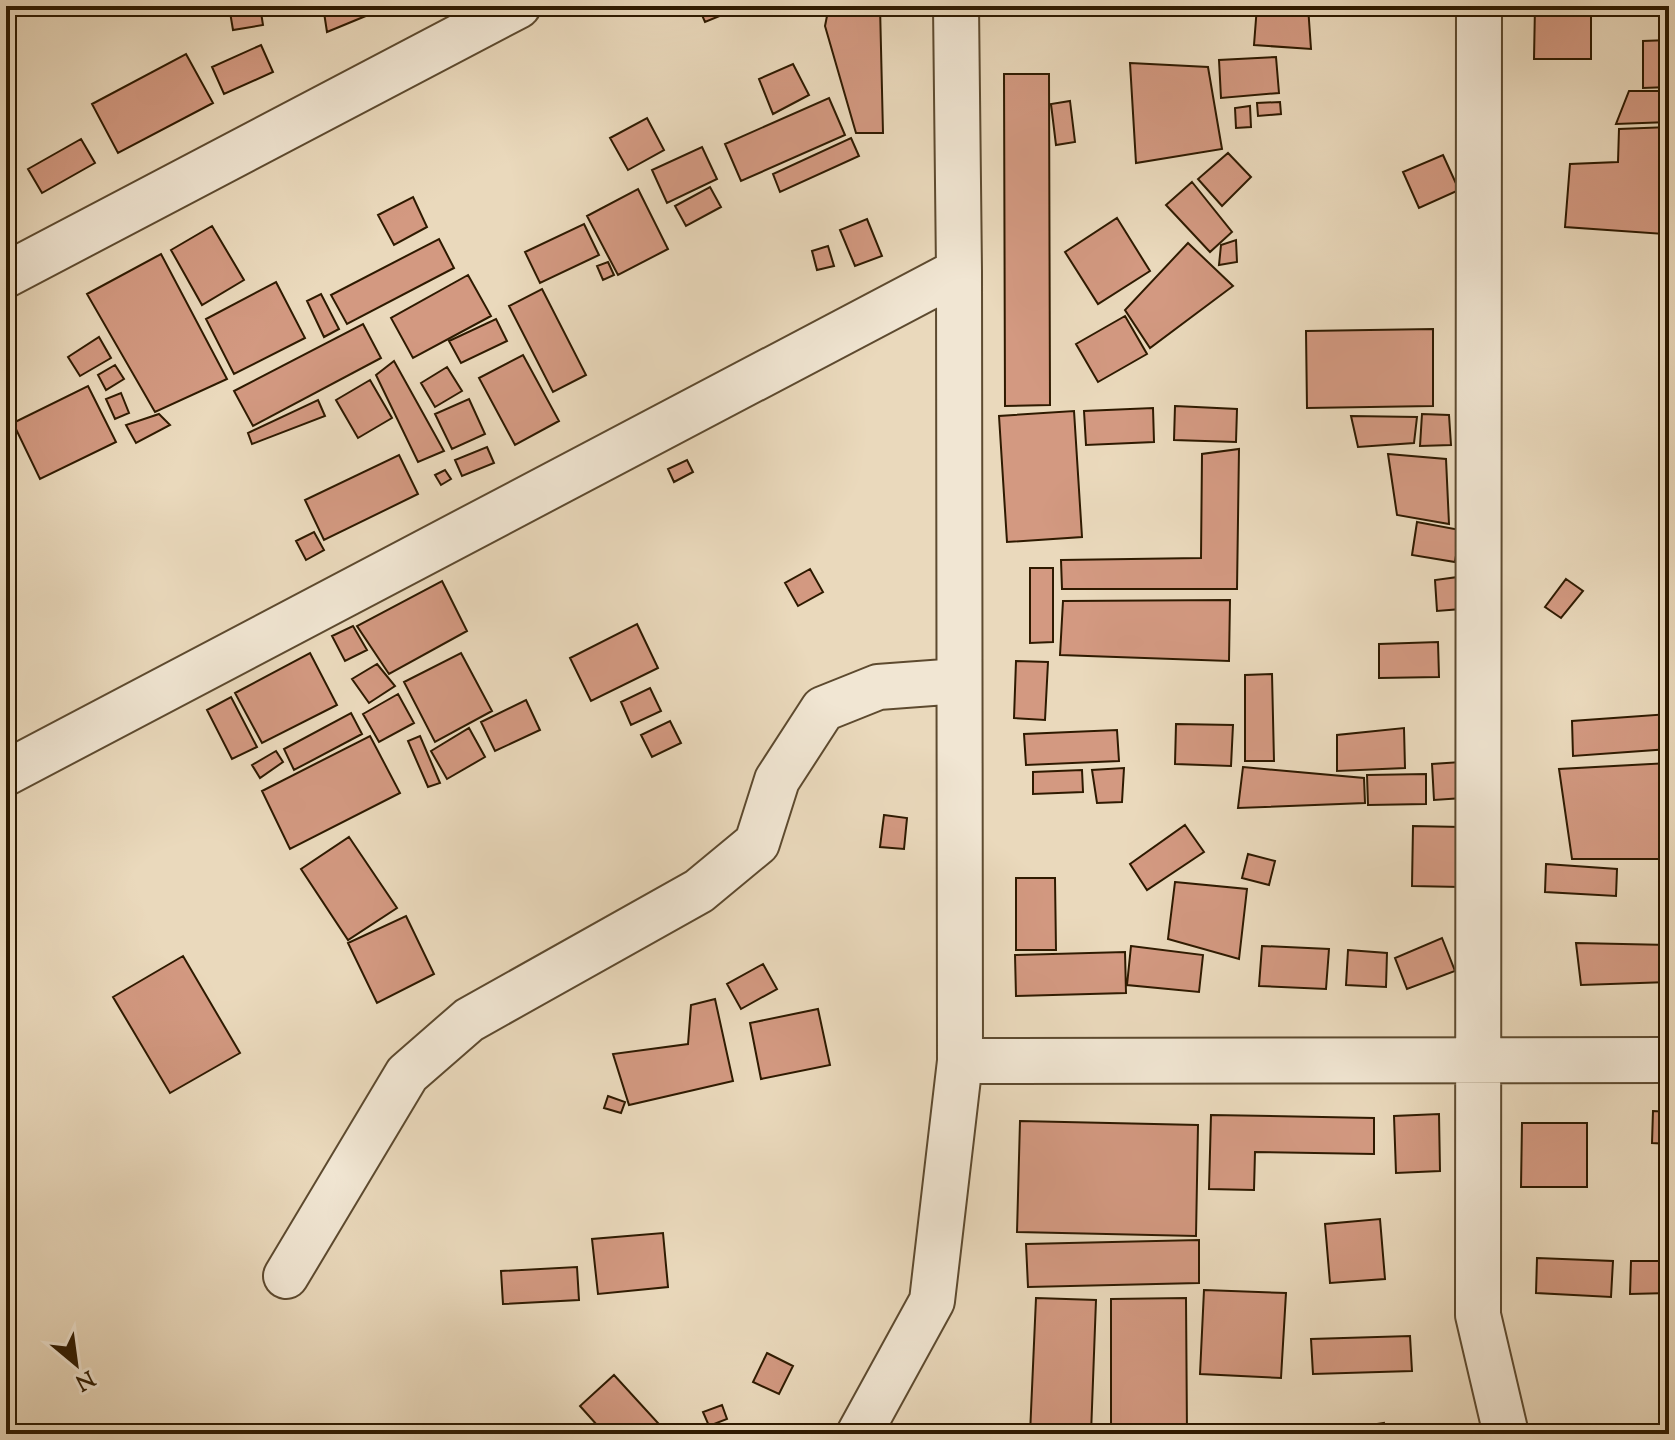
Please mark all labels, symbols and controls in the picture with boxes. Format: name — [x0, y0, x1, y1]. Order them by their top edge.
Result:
north arrow — [36, 1324, 116, 1404]
text: N — [68, 1361, 100, 1397]

